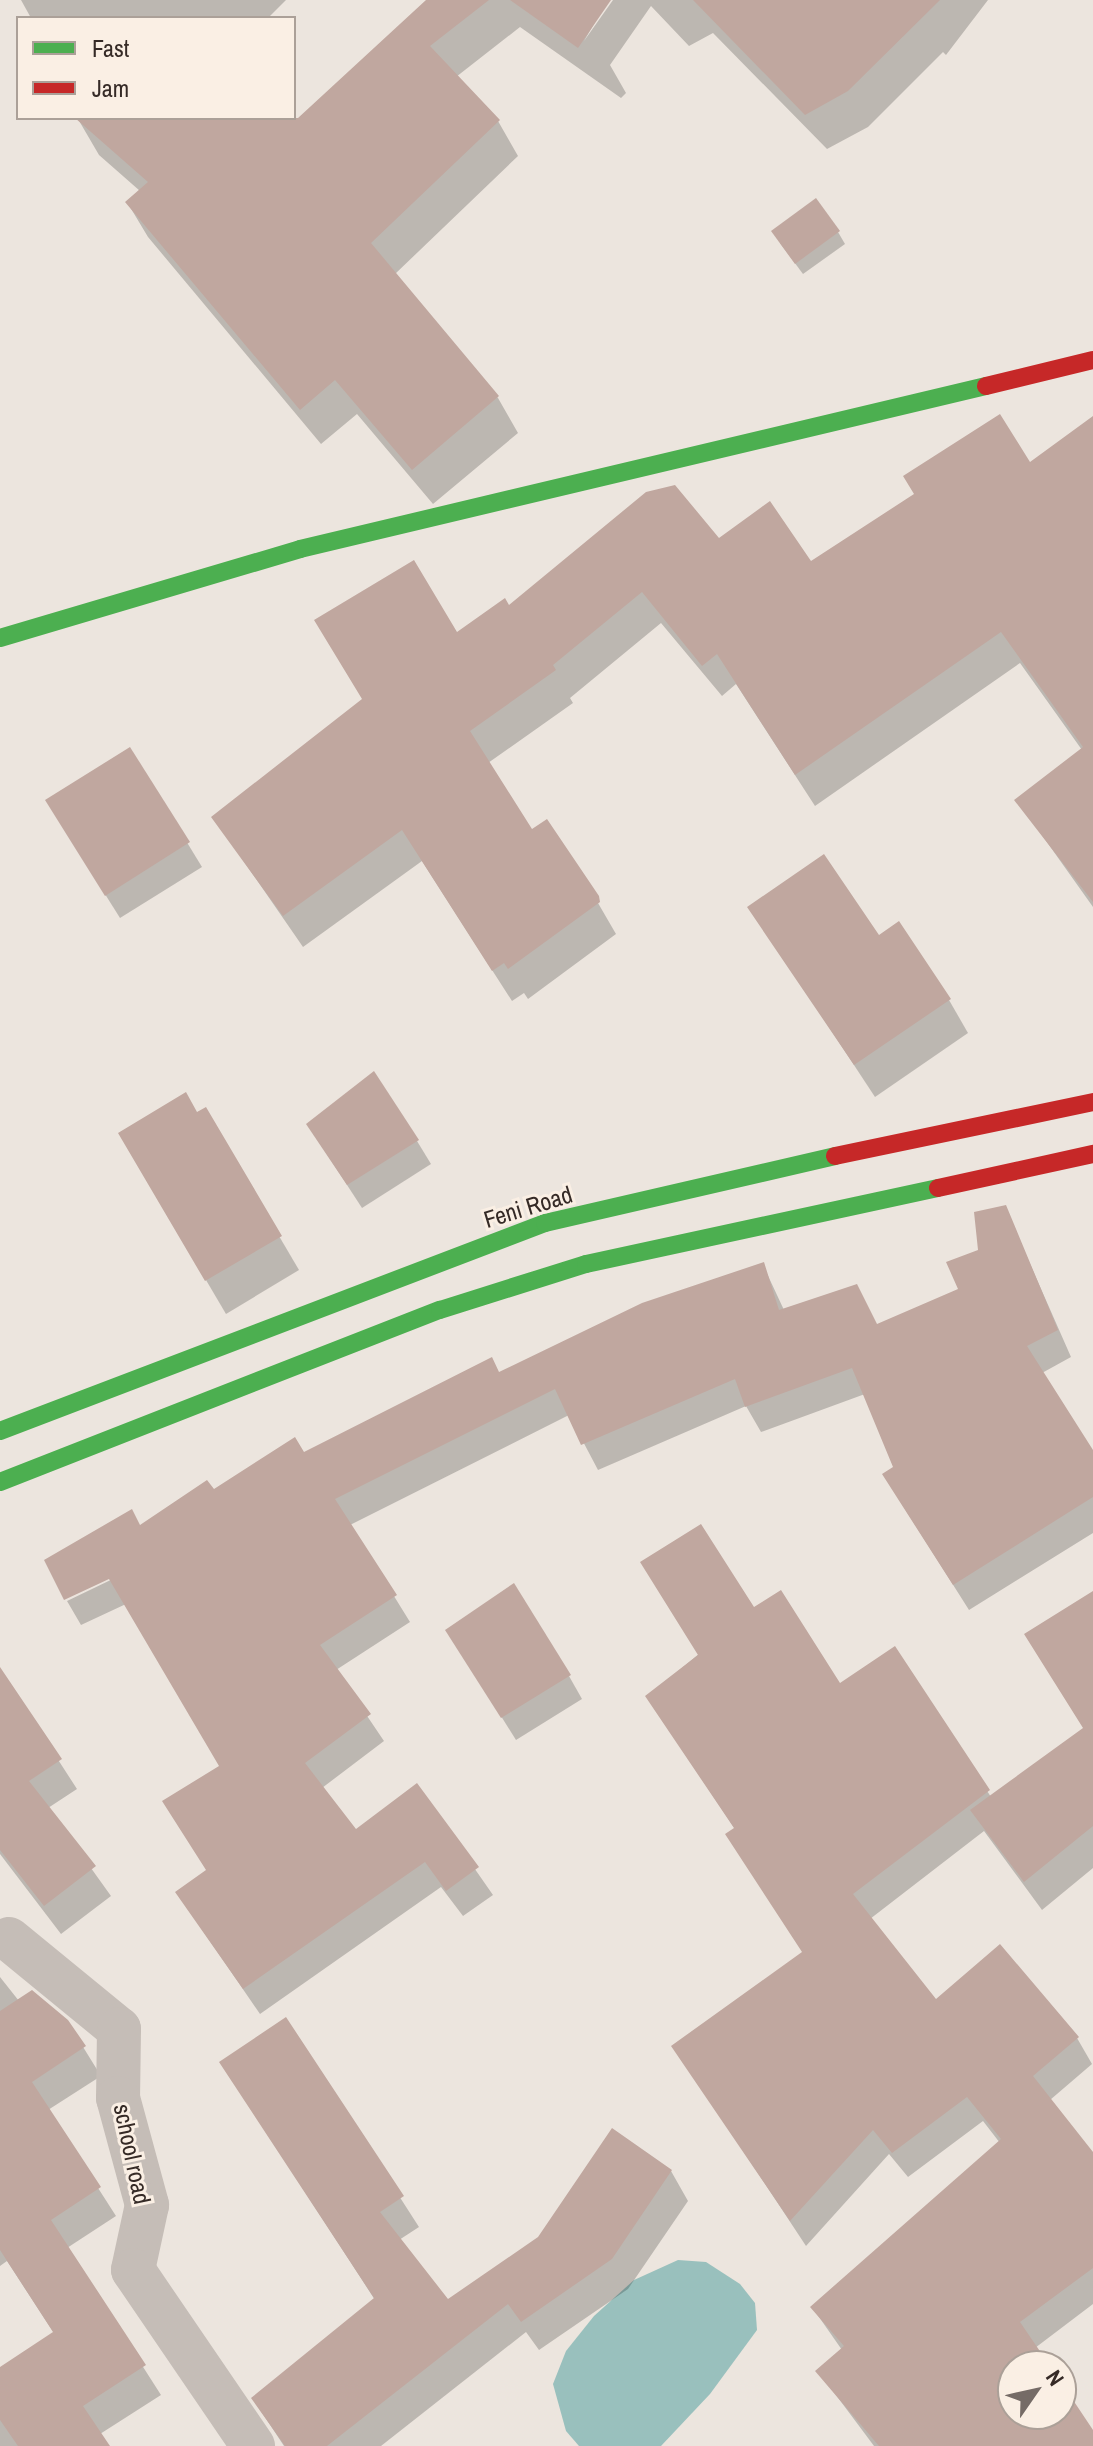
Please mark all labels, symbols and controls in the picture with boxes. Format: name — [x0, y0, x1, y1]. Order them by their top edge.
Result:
legend — [16, 16, 296, 120]
text: Fast — [92, 32, 129, 64]
text: Jam — [92, 72, 129, 104]
street label: Feni Road — [480, 1180, 576, 1234]
street label: school road — [107, 2101, 157, 2207]
north arrow — [997, 2350, 1077, 2430]
text: N — [1039, 2364, 1071, 2391]

